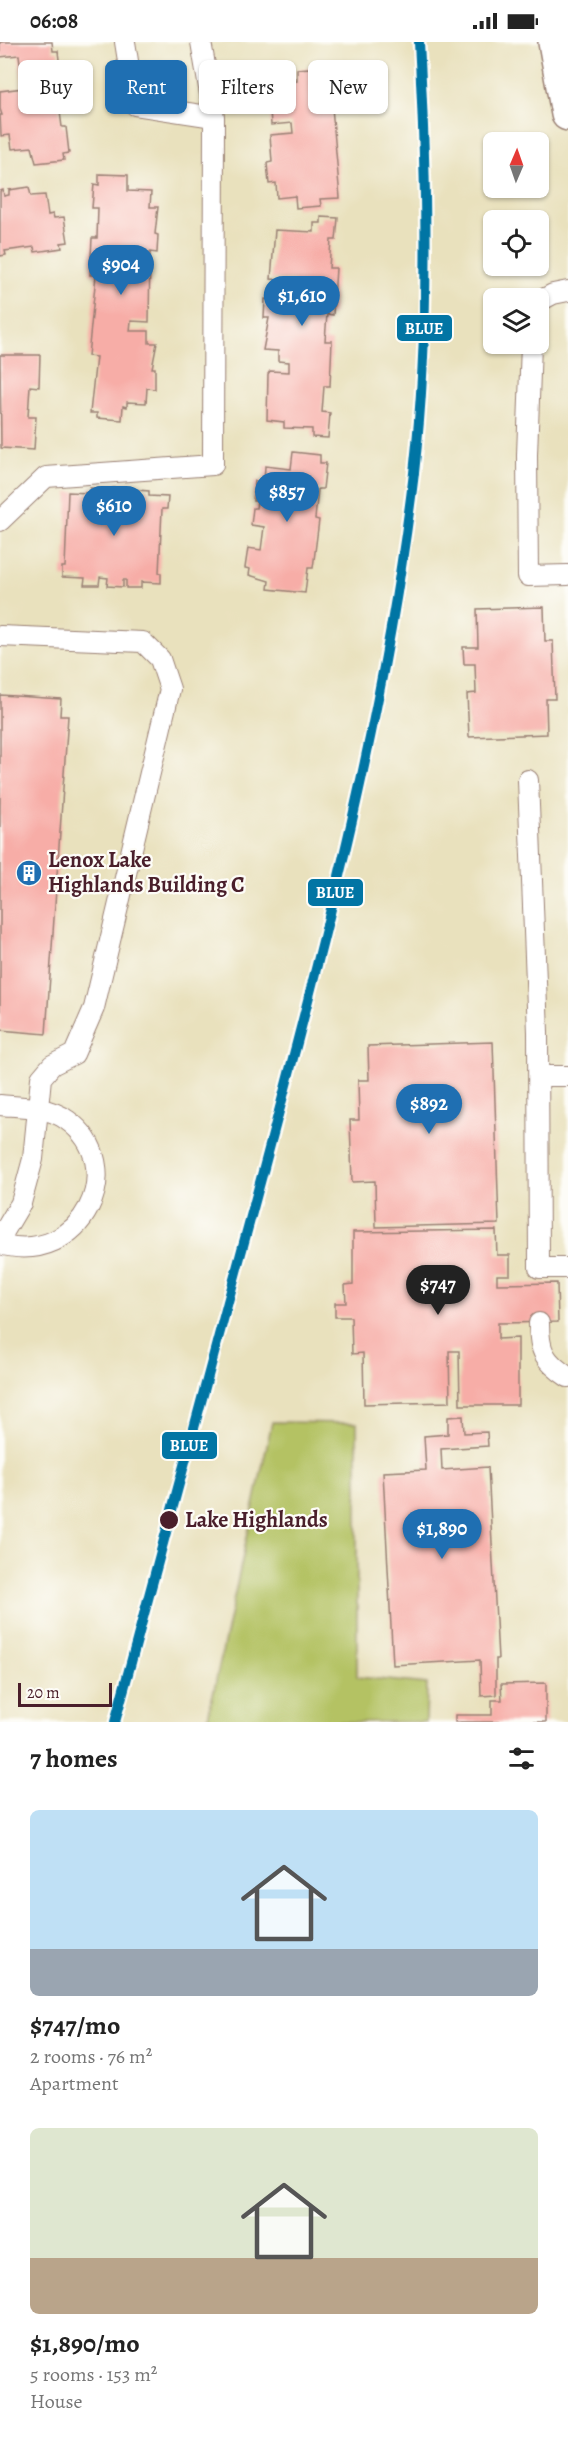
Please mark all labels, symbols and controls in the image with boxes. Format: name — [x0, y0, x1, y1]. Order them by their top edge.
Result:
text: 06:08 — [30, 6, 78, 36]
chip: Buy — [18, 60, 93, 114]
chip: Rent — [105, 60, 187, 114]
chip: Filters — [199, 60, 296, 114]
chip: New — [308, 60, 388, 114]
north arrow — [483, 132, 549, 198]
map controls — [483, 132, 549, 354]
button: locate — [483, 210, 549, 276]
pin: $904 — [85, 245, 157, 296]
text: $904 — [102, 251, 140, 278]
pin: $1,610 — [253, 276, 351, 327]
text: $1,610 — [278, 282, 326, 309]
button: layers — [483, 288, 549, 354]
line badge: BLUE — [396, 314, 453, 342]
text: BLUE — [405, 318, 443, 340]
pin: $857 — [251, 472, 323, 523]
text: $857 — [269, 478, 305, 505]
pin: $610 — [78, 486, 150, 537]
text: $610 — [96, 492, 132, 519]
place label: Lenox Lake Highlands Building C — [48, 845, 245, 900]
building icon: Lenox Lake Highlands Building C — [14, 858, 44, 888]
line badge: BLUE — [307, 878, 364, 907]
text: BLUE — [316, 882, 354, 904]
pin: $892 — [393, 1084, 465, 1135]
text: $892 — [410, 1090, 448, 1117]
pin: $747 — [402, 1265, 474, 1316]
text: $747 — [420, 1271, 456, 1298]
line badge: BLUE — [161, 1431, 218, 1460]
text: BLUE — [170, 1435, 208, 1457]
place label: Lake Highlands — [185, 1505, 328, 1535]
marker: Lake Highlands — [158, 1509, 180, 1531]
pin: $1,890 — [393, 1509, 491, 1560]
text: $1,890 — [417, 1515, 467, 1542]
scale bar — [18, 1680, 112, 1708]
text: 20 m — [27, 1682, 60, 1704]
text: 7 homes — [30, 1741, 118, 1776]
icon: filters — [505, 1742, 538, 1775]
icon: home — [230, 1849, 338, 1957]
text: $747/mo — [30, 2008, 120, 2043]
text: 2 rooms · 76 m² — [30, 2043, 152, 2070]
text: Apartment — [30, 2070, 119, 2097]
icon: home — [230, 2167, 338, 2275]
text: $1,890/mo — [30, 2326, 140, 2361]
text: 5 rooms · 153 m² — [30, 2361, 157, 2388]
text: House — [30, 2388, 82, 2415]

